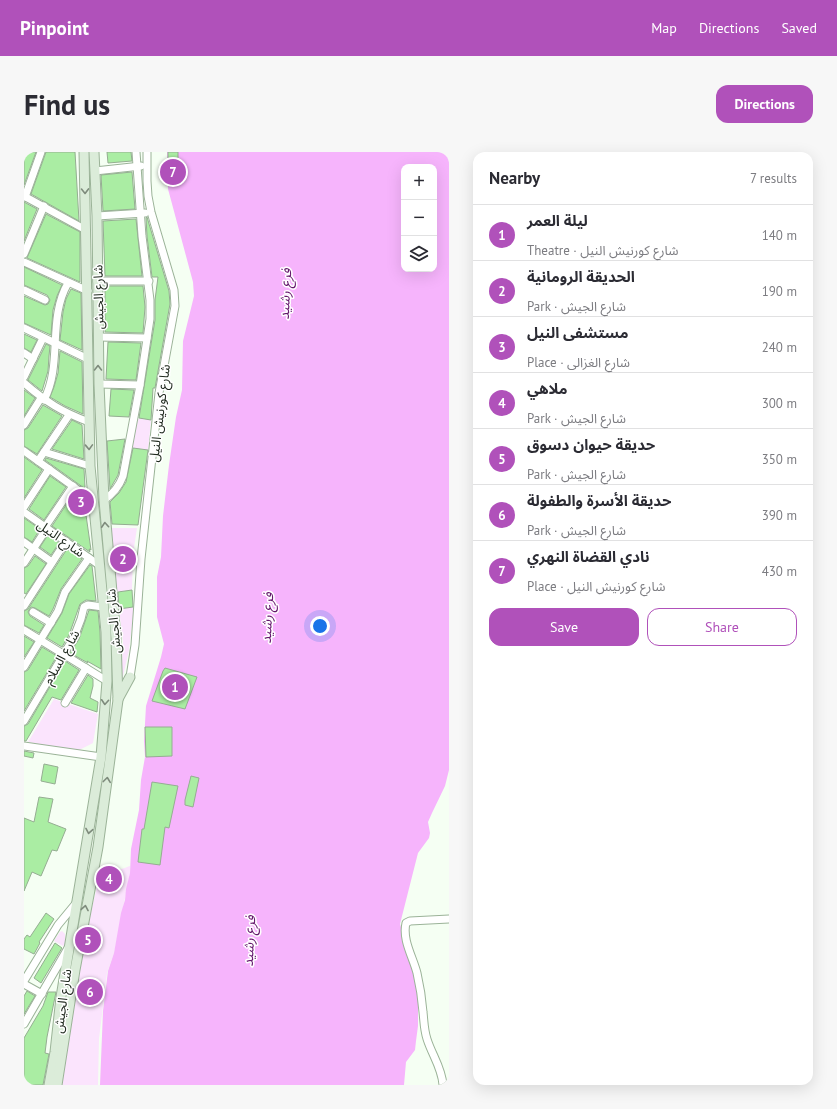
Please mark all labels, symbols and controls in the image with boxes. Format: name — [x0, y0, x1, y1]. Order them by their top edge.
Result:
text: Pinpoint — [20, 16, 89, 40]
text: Map — [651, 19, 677, 37]
text: Directions — [699, 19, 759, 37]
text: Saved — [781, 19, 817, 37]
button: Directions — [716, 85, 813, 123]
text: Find us — [24, 86, 110, 123]
pin: 7 — [160, 157, 186, 187]
map controls — [401, 164, 437, 272]
button: + — [401, 164, 437, 200]
text: Nearby — [489, 167, 540, 189]
text: 7 results — [750, 170, 797, 187]
one-way arrow — [81, 188, 89, 194]
button: − — [401, 200, 437, 236]
text: ليلة العمر — [527, 211, 588, 230]
text: 1 — [498, 227, 506, 244]
text: 140 m — [762, 227, 797, 244]
button: layers — [401, 236, 437, 272]
text: Theatre · شارع كورنيش النيل — [527, 242, 679, 259]
street label: شارع الجيش — [89, 264, 110, 330]
water label: فرع رشيد — [275, 267, 297, 320]
text: الحديقة الرومانية — [527, 267, 635, 286]
text: 2 — [498, 283, 506, 300]
text: 190 m — [762, 283, 797, 300]
text: Park · شارع الجيش — [527, 298, 626, 315]
text: مستشفى النيل — [527, 323, 628, 342]
text: 3 — [498, 339, 506, 356]
text: 240 m — [762, 339, 797, 356]
text: Place · شارع الغزالى — [527, 354, 630, 371]
street label: شارع كورنيش النيل — [145, 363, 176, 463]
one-way arrow — [94, 365, 102, 371]
text: ملاهي — [527, 379, 568, 398]
text: 4 — [498, 395, 506, 412]
text: 300 m — [762, 395, 797, 412]
text: Park · شارع الجيش — [527, 410, 626, 427]
text: حديقة حيوان دسوق — [527, 435, 655, 454]
one-way arrow — [85, 444, 94, 450]
text: 5 — [498, 451, 506, 468]
text: 350 m — [762, 451, 797, 468]
text: Park · شارع الجيش — [527, 466, 626, 483]
pin: 3 — [68, 487, 94, 517]
text: حديقة الأسرة والطفولة — [527, 491, 671, 510]
text: 6 — [498, 507, 506, 524]
text: 390 m — [762, 507, 797, 524]
street label: شارع النيل — [33, 516, 88, 563]
one-way arrow — [101, 522, 110, 528]
text: Park · شارع الجيش — [527, 522, 626, 539]
pin: 2 — [110, 544, 136, 574]
text: نادي القضاة النهري — [527, 547, 650, 566]
text: 7 — [498, 563, 506, 580]
text: 430 m — [762, 563, 797, 580]
text: Place · شارع كورنيش النيل — [527, 578, 665, 595]
street label: شارع الجيش — [102, 588, 127, 654]
water label: فرع رشيد — [257, 591, 279, 644]
button: Save — [489, 608, 639, 646]
button: Share — [647, 608, 797, 646]
your location — [310, 616, 330, 636]
street label: شارع السلام — [39, 627, 85, 689]
pin: 1 — [162, 672, 188, 702]
one-way arrow — [101, 699, 110, 705]
one-way arrow — [102, 777, 111, 783]
one-way arrow — [86, 828, 94, 834]
pin: 4 — [96, 864, 122, 894]
one-way arrow — [81, 905, 89, 911]
water label: فرع رشيد — [239, 914, 261, 967]
pin: 5 — [75, 925, 101, 955]
street label: شارع الجيش — [50, 968, 77, 1035]
pin: 6 — [77, 977, 103, 1007]

